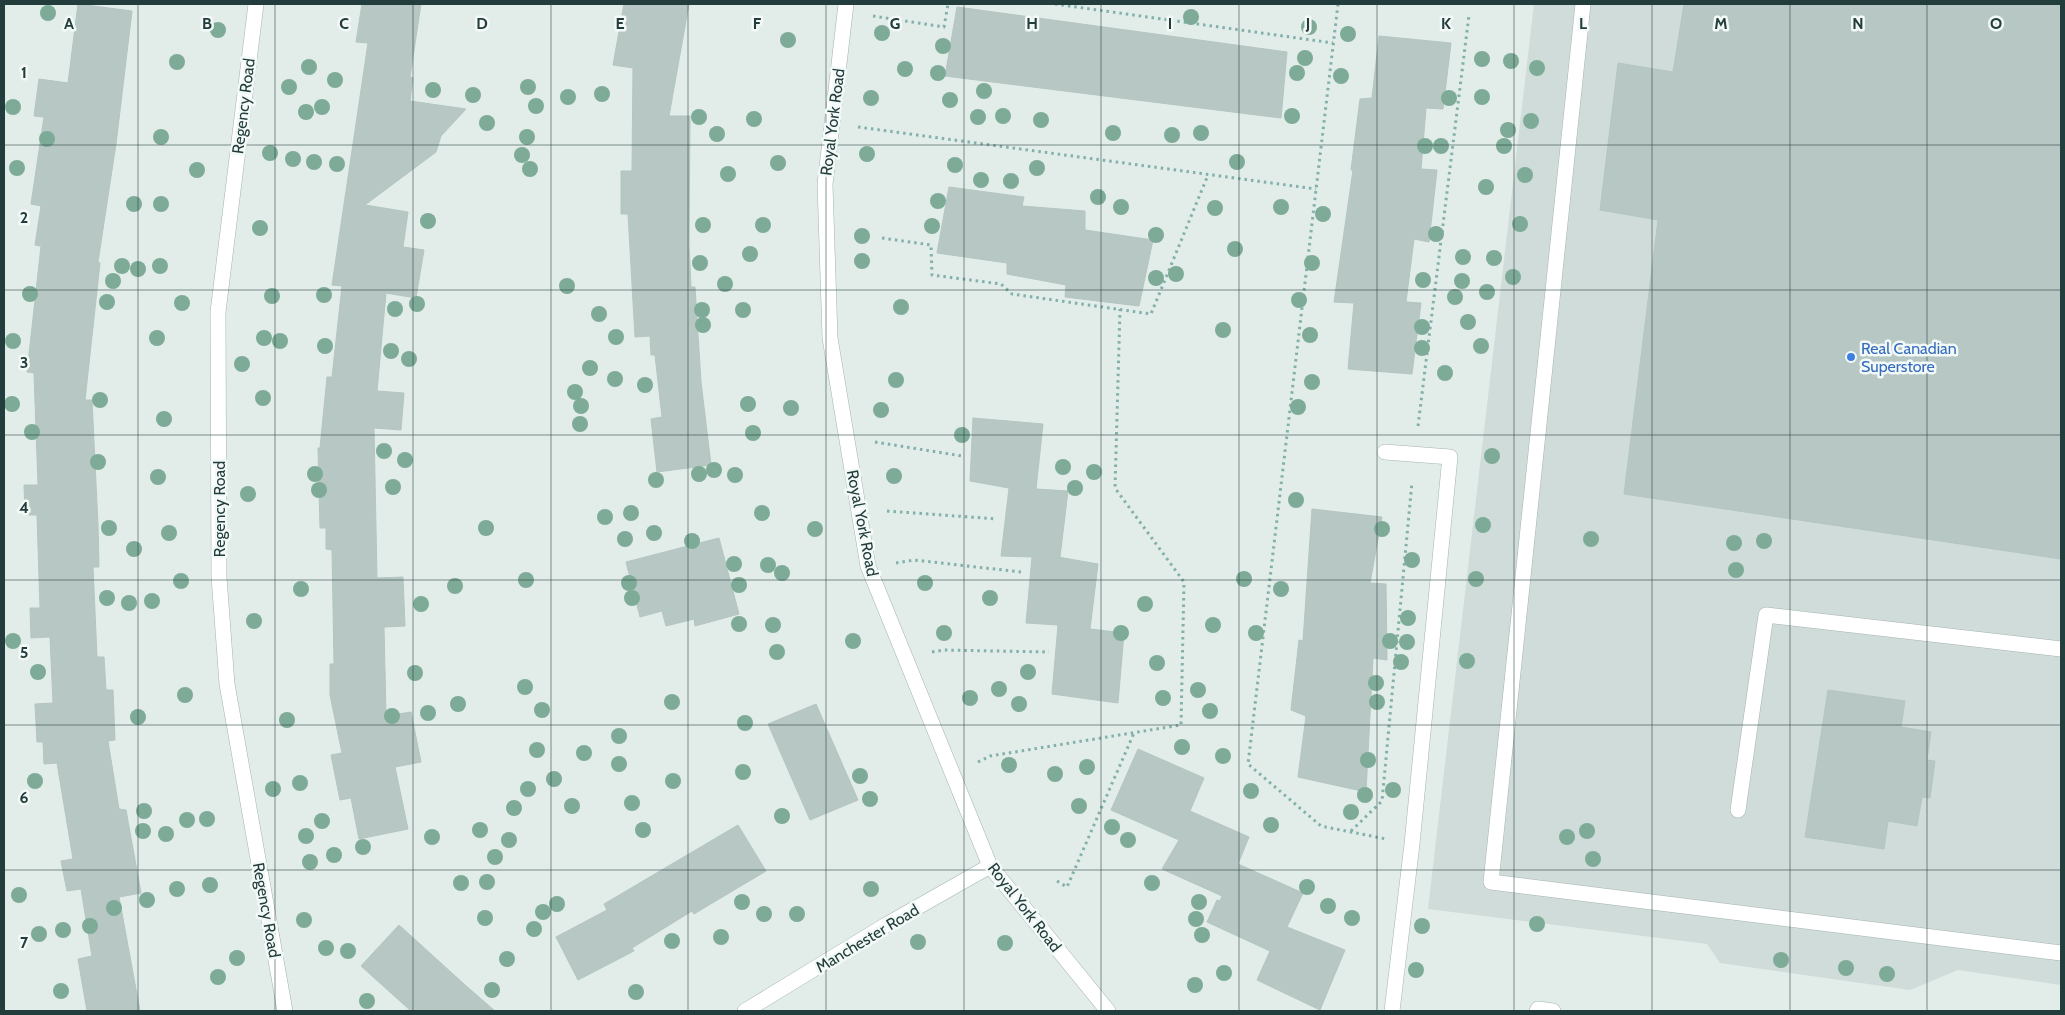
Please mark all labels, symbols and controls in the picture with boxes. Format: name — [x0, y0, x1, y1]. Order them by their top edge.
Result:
text: A — [64, 14, 74, 33]
text: B — [202, 14, 212, 33]
text: C — [339, 14, 349, 33]
text: D — [476, 14, 488, 33]
text: E — [615, 14, 625, 33]
text: F — [753, 14, 762, 33]
text: G — [890, 14, 900, 33]
text: H — [1026, 14, 1038, 33]
text: I — [1168, 14, 1172, 33]
text: J — [1305, 14, 1310, 33]
text: K — [1441, 14, 1451, 33]
text: L — [1579, 14, 1587, 33]
text: M — [1714, 14, 1728, 33]
text: N — [1852, 14, 1864, 33]
text: O — [1990, 14, 2002, 33]
street label: Regency Road — [228, 57, 259, 155]
text: 1 — [21, 63, 27, 82]
street label: Royal York Road — [816, 67, 849, 177]
text: 2 — [20, 208, 28, 227]
place label: Real Canadian Superstore — [1861, 339, 1957, 376]
marker: Real Canadian Superstore — [1845, 351, 1857, 363]
text: 3 — [20, 353, 28, 372]
street label: Regency Road — [210, 461, 229, 557]
street label: Royal York Road — [843, 468, 882, 578]
text: 4 — [19, 498, 29, 517]
text: 5 — [20, 643, 28, 662]
text: 6 — [20, 788, 29, 807]
street label: Royal York Road — [984, 859, 1065, 956]
street label: Regency Road — [249, 861, 284, 959]
street label: Manchester Road — [812, 900, 922, 977]
text: 7 — [20, 933, 29, 952]

